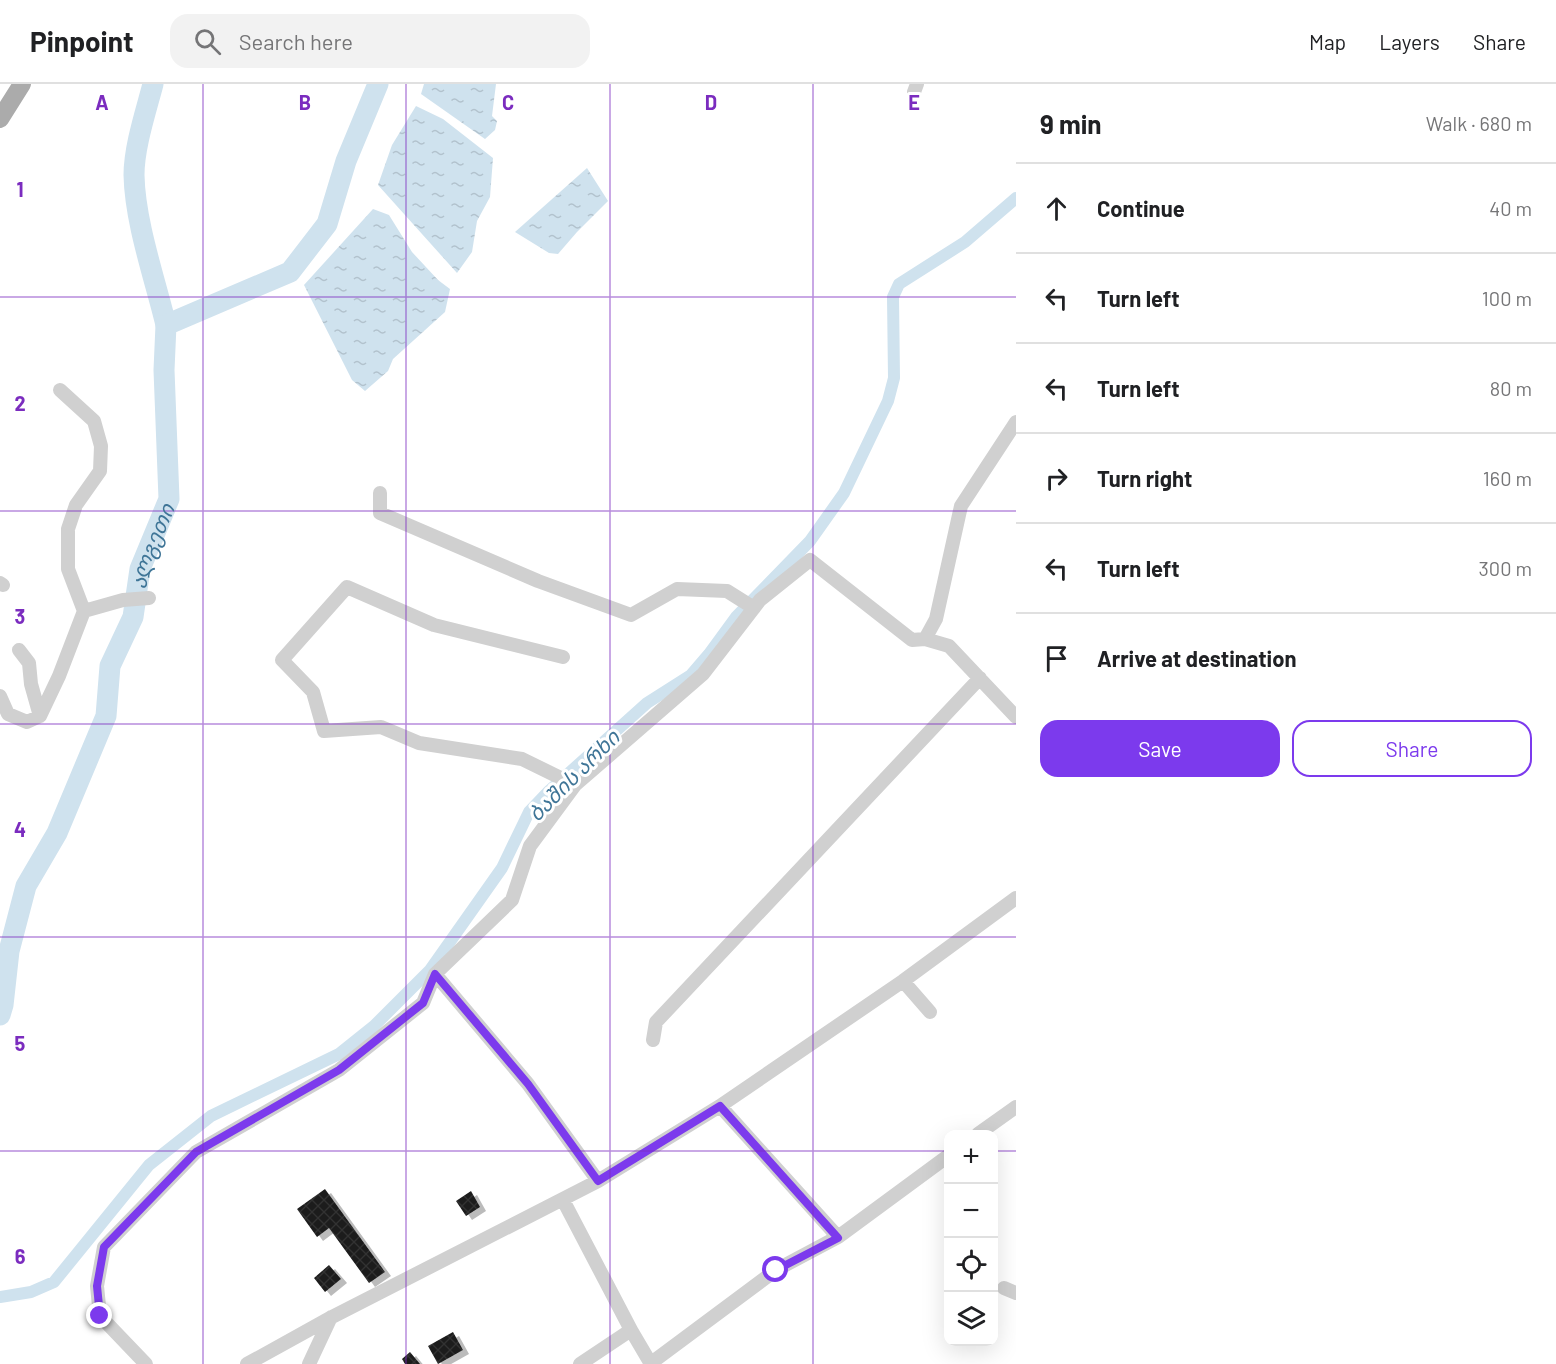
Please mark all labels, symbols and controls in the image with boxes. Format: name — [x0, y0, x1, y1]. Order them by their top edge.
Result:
search box — [170, 14, 590, 68]
text: Pinpoint — [30, 24, 134, 58]
icon: search — [191, 25, 224, 58]
text: Search here — [239, 28, 353, 54]
text: Map — [1309, 29, 1346, 54]
text: Layers — [1379, 29, 1440, 54]
text: Share — [1473, 29, 1526, 54]
text: A — [95, 90, 109, 114]
text: B — [299, 90, 311, 114]
text: C — [502, 90, 514, 114]
text: D — [705, 90, 717, 114]
text: E — [908, 90, 920, 114]
text: 9 min — [1040, 108, 1102, 139]
text: Walk · 680 m — [1426, 111, 1532, 135]
text: 1 — [16, 177, 24, 201]
icon: ahead — [1040, 192, 1073, 225]
text: Continue — [1097, 195, 1185, 221]
text: 40 m — [1489, 196, 1532, 220]
icon: left — [1040, 282, 1073, 315]
text: Turn left — [1097, 285, 1180, 311]
text: 100 m — [1482, 286, 1532, 310]
icon: left — [1040, 372, 1073, 405]
text: Turn left — [1097, 375, 1180, 401]
text: 80 m — [1490, 376, 1532, 400]
text: 2 — [14, 391, 26, 415]
icon: right — [1040, 462, 1073, 495]
text: Turn right — [1097, 465, 1192, 491]
text: 160 m — [1483, 466, 1532, 490]
water label: ალგეთი — [125, 499, 179, 590]
icon: left — [1040, 552, 1073, 585]
text: Turn left — [1097, 555, 1180, 581]
text: 300 m — [1479, 556, 1532, 580]
text: 3 — [15, 604, 25, 628]
icon: arrive — [1040, 642, 1073, 675]
text: Arrive at destination — [1097, 645, 1296, 671]
button: Save — [1040, 720, 1280, 777]
button: Share — [1292, 720, 1532, 777]
water label: ბაშის არხი — [522, 723, 625, 826]
text: 4 — [14, 817, 26, 841]
text: 5 — [15, 1031, 26, 1055]
map controls — [944, 1130, 998, 1346]
button: + — [944, 1130, 998, 1184]
button: − — [944, 1184, 998, 1238]
button: locate — [944, 1238, 998, 1292]
text: 6 — [15, 1244, 26, 1268]
route start — [762, 1256, 788, 1282]
button: layers — [944, 1292, 998, 1346]
route end — [86, 1302, 112, 1328]

